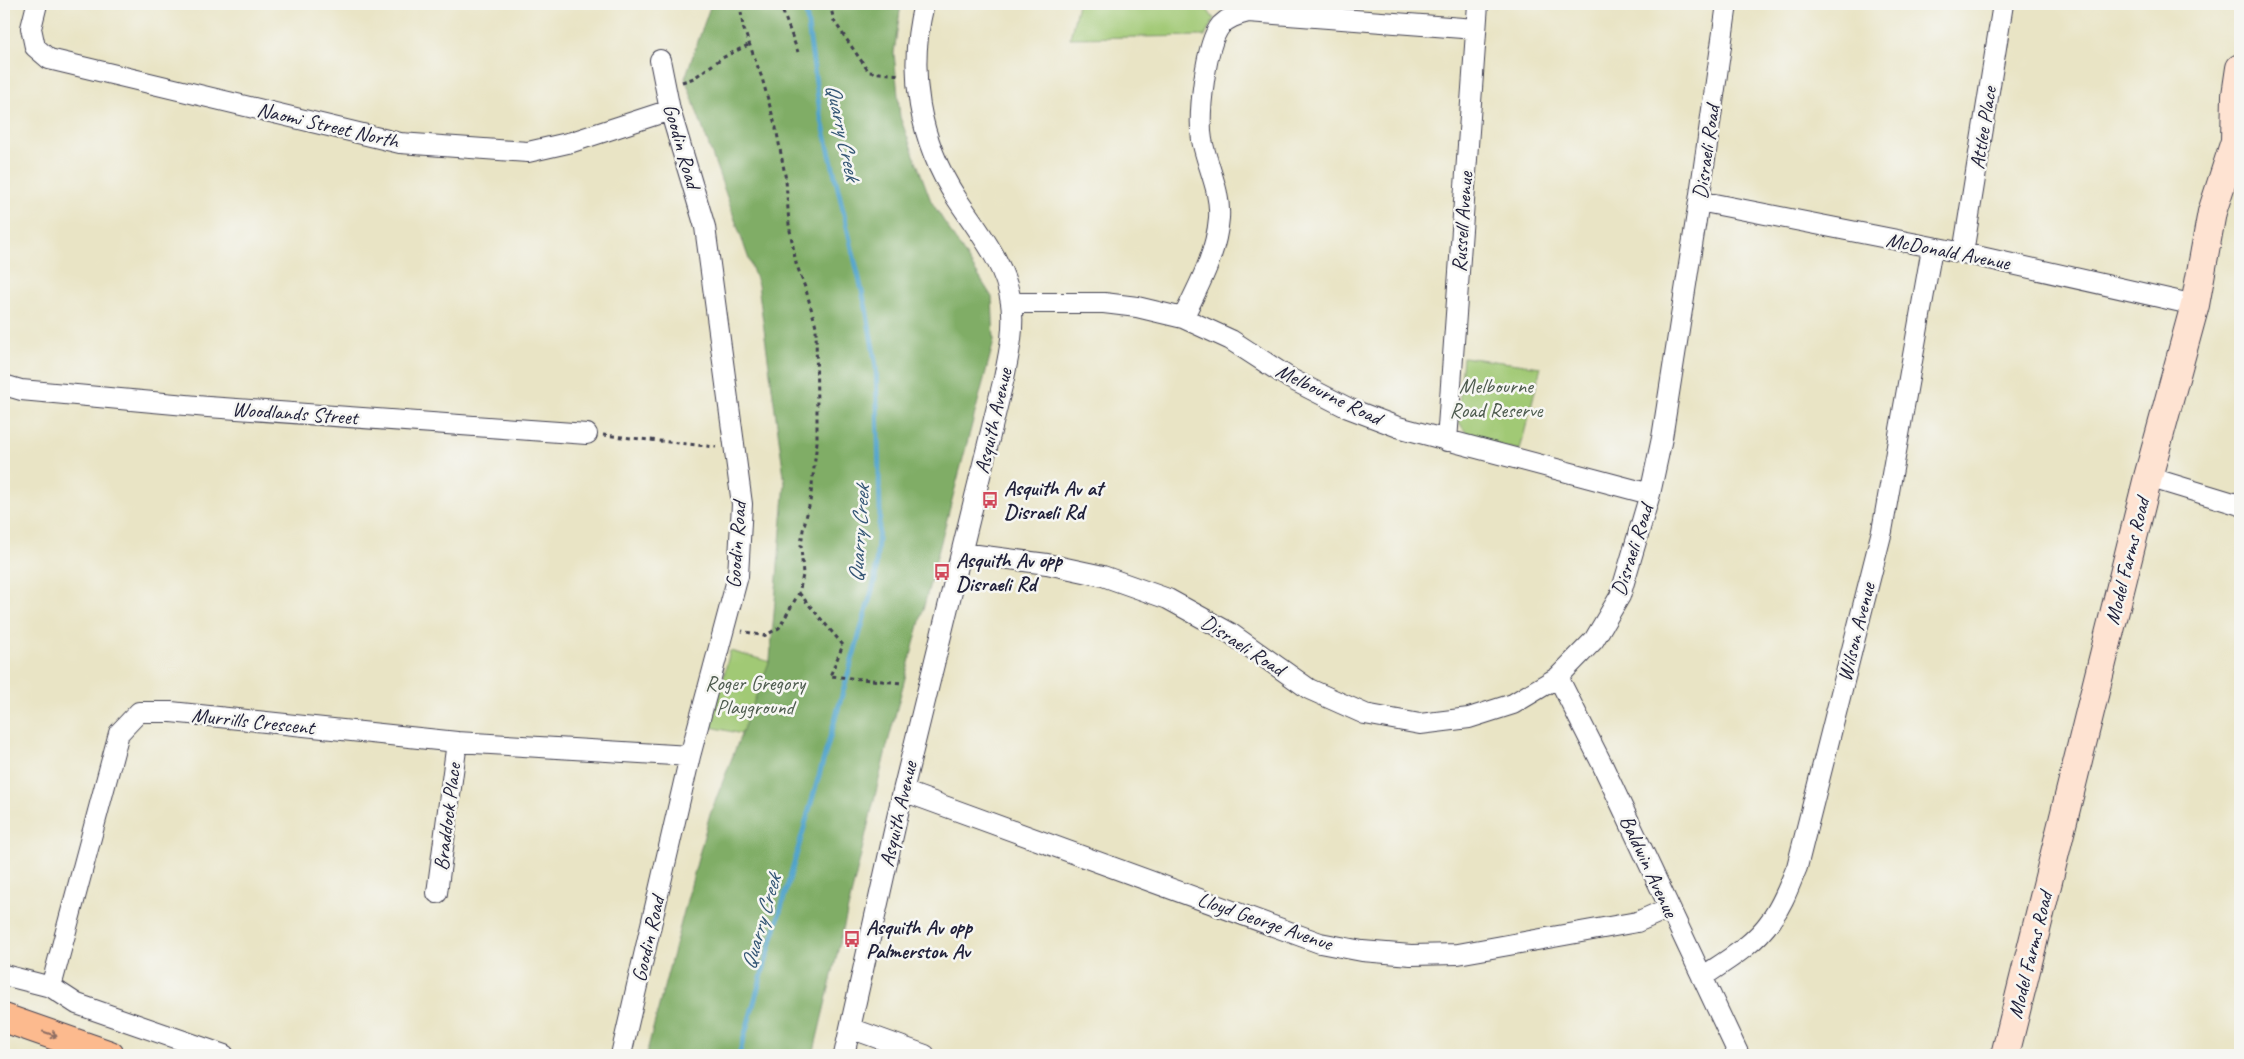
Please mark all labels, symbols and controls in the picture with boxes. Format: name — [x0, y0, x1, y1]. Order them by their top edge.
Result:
water label: Quarry Creek — [819, 81, 868, 186]
street label: Attlee Place — [1964, 83, 2003, 171]
street label: Naomi Street North — [255, 96, 403, 154]
street label: Disraeli Road — [1687, 100, 1726, 200]
street label: Goodin Road — [658, 101, 707, 194]
street label: Russell Avenue — [1446, 170, 1479, 273]
street label: McDonald Avenue — [1884, 226, 2013, 276]
street label: Melbourne Road — [1272, 357, 1389, 432]
street label: Asquith Avenue — [968, 365, 1018, 476]
park label: Melbourne Road Reserve — [1450, 373, 1544, 423]
street label: Woodlands Street — [231, 396, 361, 430]
place label: Asquith Av at Disraeli Rd — [1004, 475, 1106, 525]
water label: Quarry Creek — [842, 481, 877, 584]
bus stop icon: Asquith Av at Disraeli Rd — [980, 490, 1000, 510]
street label: Model Farms Road — [2099, 492, 2156, 627]
street label: Goodin Road — [720, 498, 752, 589]
street label: Disraeli Road — [1605, 498, 1660, 599]
place label: Asquith Av opp Disraeli Rd — [956, 547, 1064, 597]
bus stop icon: Asquith Av opp Disraeli Rd — [932, 562, 952, 582]
street label: Wilson Avenue — [1831, 579, 1881, 684]
street label: Disraeli Road — [1196, 608, 1293, 684]
park label: Roger Gregory Playground — [705, 670, 807, 720]
street label: Murrills Crescent — [190, 702, 318, 741]
street label: Asquith Avenue — [873, 758, 923, 869]
street label: Braddock Place — [428, 760, 467, 872]
street label: Baldwin Avenue — [1614, 811, 1684, 922]
water label: Quarry Creek — [734, 868, 789, 973]
street label: Lloyd George Avenue — [1194, 886, 1338, 957]
street label: Model Farms Road — [2002, 886, 2059, 1021]
street label: Goodin Road — [626, 891, 671, 984]
place label: Asquith Av opp Palmerston Av — [866, 914, 974, 964]
bus stop icon: Asquith Av opp Palmerston Av — [842, 929, 862, 949]
one-way arrow — [41, 1030, 57, 1039]

